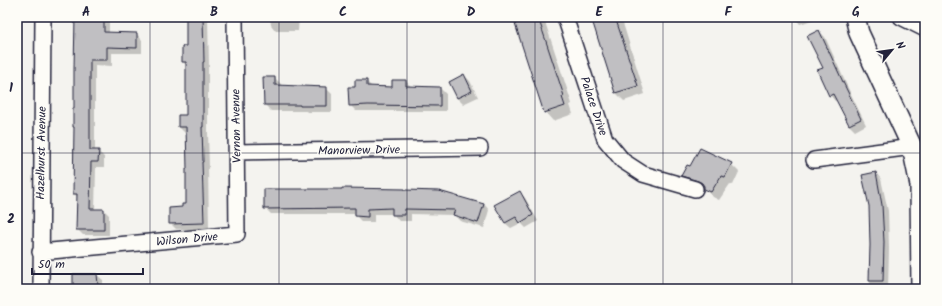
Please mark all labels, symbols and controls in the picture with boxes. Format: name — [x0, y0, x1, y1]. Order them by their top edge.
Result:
text: A — [82, 2, 90, 23]
text: B — [210, 2, 218, 23]
text: C — [339, 2, 347, 23]
text: D — [467, 2, 476, 23]
text: E — [595, 2, 603, 23]
text: F — [724, 2, 732, 23]
text: G — [852, 2, 860, 23]
north arrow — [872, 30, 912, 70]
text: N — [890, 38, 909, 53]
street label: Palace Drive — [575, 74, 613, 139]
text: 1 — [9, 78, 13, 99]
street label: Vernon Avenue — [226, 88, 247, 163]
street label: Hazelhurst Avenue — [31, 106, 52, 200]
street label: Manorview Drive — [318, 140, 401, 161]
text: 2 — [7, 209, 15, 230]
street label: Wilson Drive — [155, 227, 219, 252]
scale bar — [32, 250, 143, 276]
text: 50 m — [38, 255, 65, 274]

